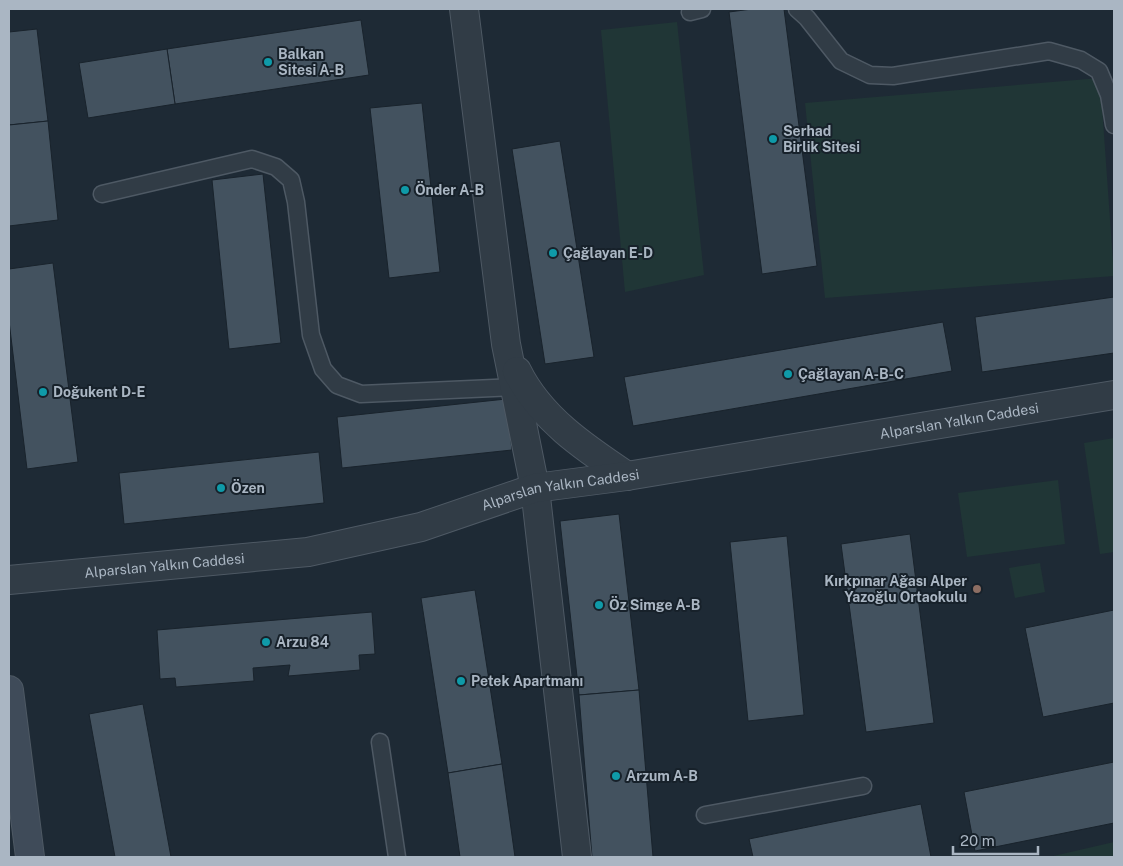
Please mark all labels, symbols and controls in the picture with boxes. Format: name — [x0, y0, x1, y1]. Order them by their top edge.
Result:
place label: Balkan Sitesi A-B — [278, 46, 344, 78]
marker: Balkan Sitesi A-B — [262, 56, 274, 68]
place label: Serhad Birlik Sitesi — [783, 123, 860, 155]
marker: Serhad Birlik Sitesi — [767, 133, 779, 145]
place label: Önder A-B — [415, 181, 484, 198]
marker: Önder A-B — [399, 184, 411, 196]
place label: Çağlayan E-D — [563, 245, 653, 261]
marker: Çağlayan E-D — [547, 247, 559, 259]
place label: Çağlayan A-B-C — [798, 366, 904, 382]
marker: Çağlayan A-B-C — [782, 368, 794, 380]
place label: Doğukent D-E — [53, 384, 146, 400]
marker: Doğukent D-E — [37, 386, 49, 398]
street label: Alparslan Yalkın Caddesi — [878, 400, 1040, 442]
street label: Alparslan Yalkın Caddesi — [479, 466, 640, 514]
place label: Özen — [231, 479, 265, 496]
marker: Özen — [215, 482, 227, 494]
street label: Alparslan Yalkın Caddesi — [83, 550, 245, 581]
place label: Kırkpınar Ağası Alper Yazoğlu Ortaokulu — [824, 573, 967, 605]
marker: Kırkpınar Ağası Alper Yazoğlu Ortaokulu — [971, 583, 983, 595]
place label: Öz Simge A-B — [609, 596, 700, 613]
marker: Öz Simge A-B — [593, 599, 605, 611]
place label: Arzu 84 — [276, 634, 329, 650]
marker: Arzu 84 — [260, 636, 272, 648]
place label: Petek Apartmanı — [471, 673, 583, 689]
marker: Petek Apartmanı — [455, 675, 467, 687]
place label: Arzum A-B — [626, 768, 698, 784]
marker: Arzum A-B — [610, 770, 622, 782]
scale bar — [953, 824, 1038, 856]
text: 20 m — [960, 832, 995, 849]

